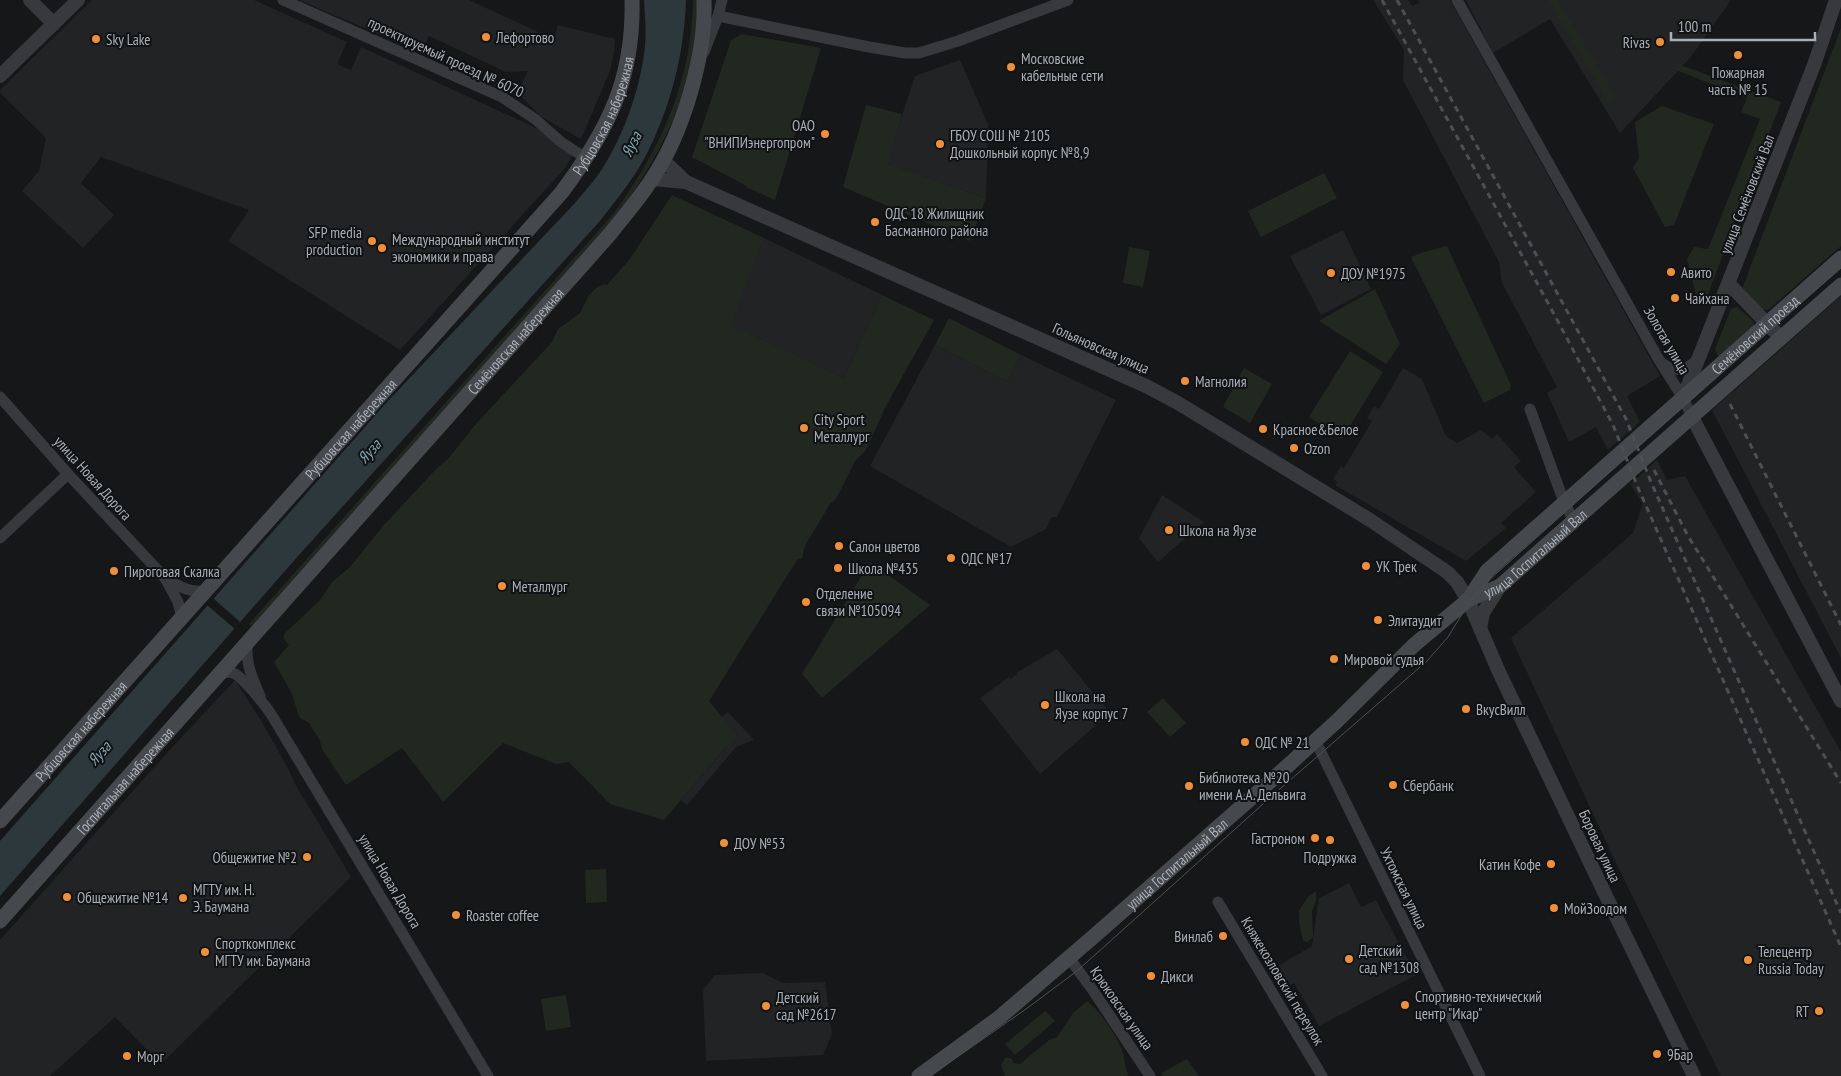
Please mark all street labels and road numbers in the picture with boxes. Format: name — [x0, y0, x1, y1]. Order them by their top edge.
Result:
street label: проектируемый проезд № 6070 — [365, 12, 527, 102]
street label: Рубцовская набережная — [568, 55, 637, 178]
street label: улица Семёновский Вал — [1715, 132, 1779, 256]
street label: Семёновская набережная — [463, 283, 568, 398]
street label: Семёновский проезд — [1707, 290, 1803, 378]
street label: Золотая улица — [1640, 302, 1694, 378]
street label: Гольяновская улица — [1050, 318, 1152, 378]
street label: Рубцовская набережная — [301, 374, 400, 483]
street label: улица Новая Дорога — [50, 432, 136, 524]
street label: улица Госпитальный Вал — [1481, 505, 1591, 601]
street label: Рубцовская набережная — [31, 676, 131, 785]
street label: Госпитальная набережная — [72, 723, 178, 838]
street label: Боровая улица — [1575, 807, 1625, 885]
street label: улица Госпитальный Вал — [1122, 814, 1231, 913]
street label: улица Новая Дорога — [354, 830, 426, 932]
street label: Ухтомская улица — [1376, 844, 1432, 932]
street label: Княжекозловский переулок — [1237, 913, 1329, 1049]
street label: Крюковская улица — [1086, 963, 1158, 1053]

